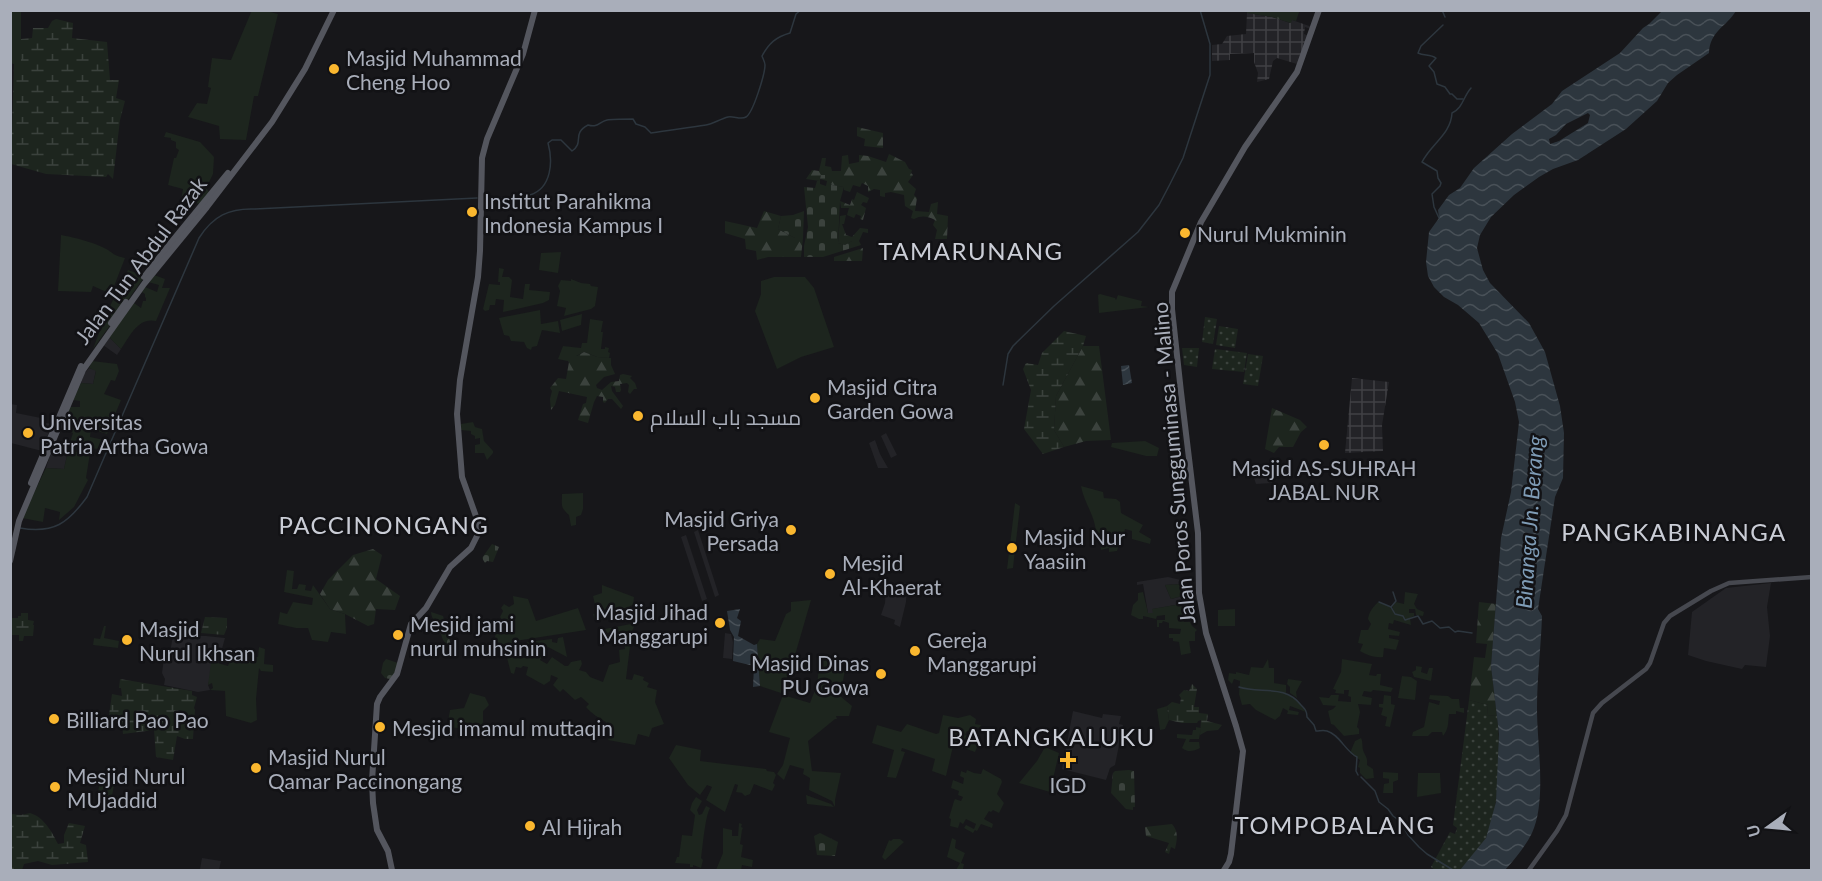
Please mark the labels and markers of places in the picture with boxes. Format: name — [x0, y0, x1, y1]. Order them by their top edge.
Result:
place label: Masjid Muhammad Cheng Hoo — [346, 45, 522, 94]
marker: Masjid Muhammad Cheng Hoo — [327, 62, 341, 76]
place label: Institut Parahikma Indonesia Kampus I — [484, 188, 663, 237]
marker: Institut Parahikma Indonesia Kampus I — [465, 205, 479, 219]
place label: Nurul Mukminin — [1197, 221, 1347, 246]
marker: Nurul Mukminin — [1178, 226, 1192, 240]
place label: Masjid Citra Garden Gowa — [827, 374, 954, 423]
marker: Masjid Citra Garden Gowa — [808, 391, 822, 405]
place label: مسجد باب السلام — [650, 404, 801, 432]
place label: Universitas Patria Artha Gowa — [40, 409, 209, 458]
marker: مسجد باب السلام — [631, 409, 645, 423]
marker: Universitas Patria Artha Gowa — [21, 426, 35, 440]
marker: Masjid AS-SUHRAH JABAL NUR — [1317, 438, 1331, 452]
place label: Masjid AS-SUHRAH JABAL NUR — [1232, 455, 1416, 504]
place label: Masjid Griya Persada — [664, 506, 779, 555]
marker: Masjid Griya Persada — [784, 523, 798, 537]
place label: Masjid Nur Yaasiin — [1024, 524, 1125, 573]
marker: Masjid Nur Yaasiin — [1005, 541, 1019, 555]
place label: Mesjid Al-Khaerat — [842, 550, 942, 599]
marker: Mesjid Al-Khaerat — [823, 567, 837, 581]
place label: Masjid Jihad Manggarupi — [595, 599, 708, 648]
place label: Mesjid jami nurul muhsinin — [410, 611, 546, 660]
place label: Masjid Nurul Ikhsan — [139, 616, 256, 665]
marker: Masjid Jihad Manggarupi — [713, 616, 727, 630]
place label: Gereja Manggarupi — [927, 627, 1037, 676]
marker: Mesjid jami nurul muhsinin — [391, 628, 405, 642]
marker: Masjid Nurul Ikhsan — [120, 633, 134, 647]
marker: Gereja Manggarupi — [908, 644, 922, 658]
place label: Masjid Dinas PU Gowa — [751, 650, 869, 699]
marker: Masjid Dinas PU Gowa — [874, 667, 888, 681]
place label: Billiard Pao Pao — [66, 707, 209, 732]
marker: Billiard Pao Pao — [47, 712, 61, 726]
place label: Mesjid imamul muttaqin — [392, 715, 613, 740]
marker: Mesjid imamul muttaqin — [373, 720, 387, 734]
place label: Masjid Nurul Qamar Paccinongang — [268, 744, 462, 793]
marker: IGD — [1059, 751, 1077, 769]
marker: Masjid Nurul Qamar Paccinongang — [249, 761, 263, 775]
place label: Mesjid Nurul MUjaddid — [67, 763, 185, 812]
place label: IGD — [1049, 772, 1087, 797]
marker: Mesjid Nurul MUjaddid — [48, 780, 62, 794]
place label: Al Hijrah — [542, 814, 622, 839]
marker: Al Hijrah — [523, 819, 537, 833]

